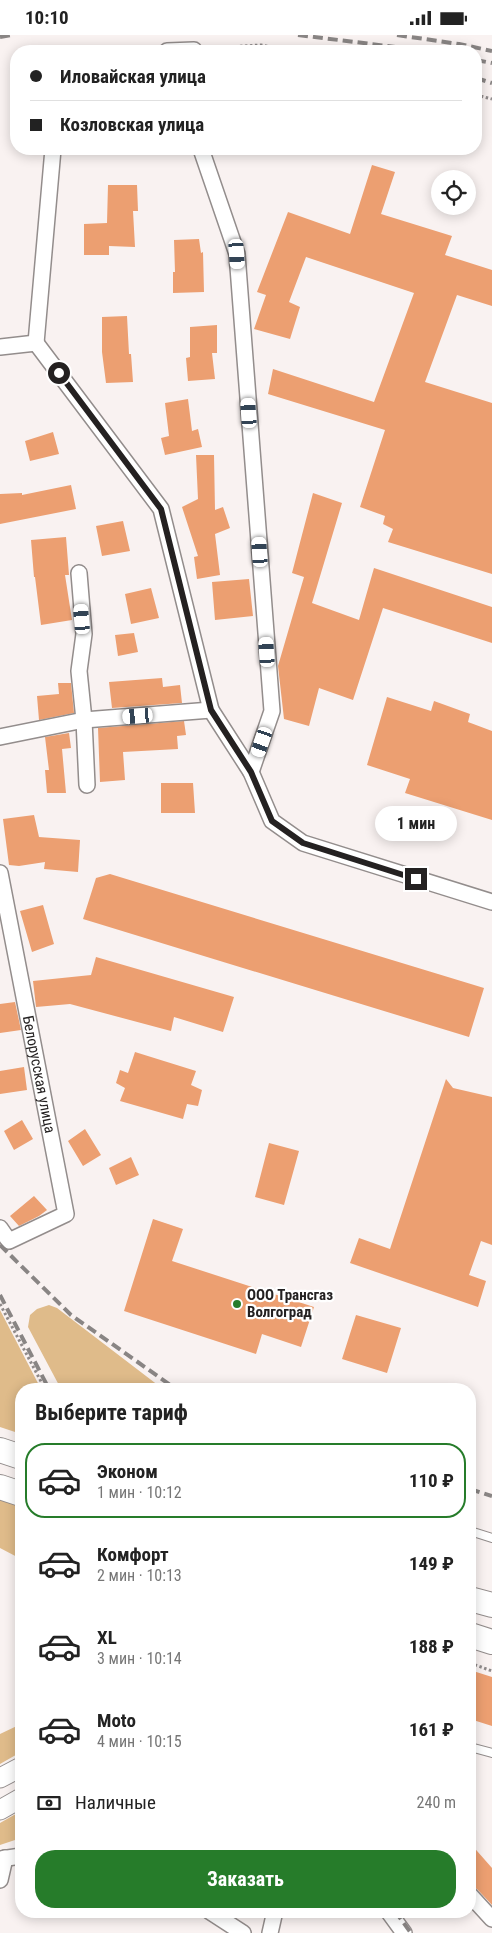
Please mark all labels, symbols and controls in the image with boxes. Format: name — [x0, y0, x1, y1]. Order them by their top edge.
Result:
text: 10:10 — [25, 6, 69, 29]
text: Иловайская улица — [60, 65, 206, 88]
text: Козловская улица — [60, 113, 204, 136]
map controls — [431, 170, 476, 215]
button: locate — [431, 170, 476, 215]
car — [228, 239, 245, 269]
route start — [48, 362, 70, 384]
car — [240, 398, 257, 428]
car — [251, 537, 268, 567]
car — [73, 603, 90, 635]
car — [258, 637, 275, 667]
car — [122, 707, 153, 725]
car — [250, 725, 273, 759]
callout: 1 мин — [375, 807, 457, 841]
text: 1 мин — [397, 814, 435, 833]
route end — [405, 868, 427, 890]
street label: Белорусская улица — [19, 1014, 59, 1135]
place label: ООО Трансгаз Волгоград — [247, 1286, 333, 1321]
marker: ООО Трансгаз Волгоград — [231, 1298, 243, 1310]
text: Выберите тариф — [35, 1400, 188, 1425]
icon: car — [37, 1458, 82, 1503]
text: Эконом — [97, 1460, 158, 1483]
text: 110 ₽ — [409, 1469, 454, 1492]
text: 1 мин · 10:12 — [97, 1483, 182, 1502]
icon: car — [37, 1541, 82, 1586]
text: Комфорт — [97, 1543, 169, 1566]
text: 149 ₽ — [409, 1552, 454, 1575]
text: 2 мин · 10:13 — [97, 1566, 182, 1585]
icon: car — [37, 1624, 82, 1669]
text: XL — [97, 1626, 117, 1649]
text: 188 ₽ — [409, 1635, 454, 1658]
text: 3 мин · 10:14 — [97, 1649, 182, 1668]
icon: car — [37, 1707, 82, 1752]
text: Moto — [97, 1709, 136, 1732]
text: 161 ₽ — [409, 1718, 454, 1741]
text: 4 мин · 10:15 — [97, 1732, 182, 1751]
icon: cash — [35, 1789, 63, 1817]
text: Наличные — [75, 1791, 156, 1814]
text: 240 m — [417, 1793, 456, 1812]
button: Заказать — [35, 1850, 456, 1908]

